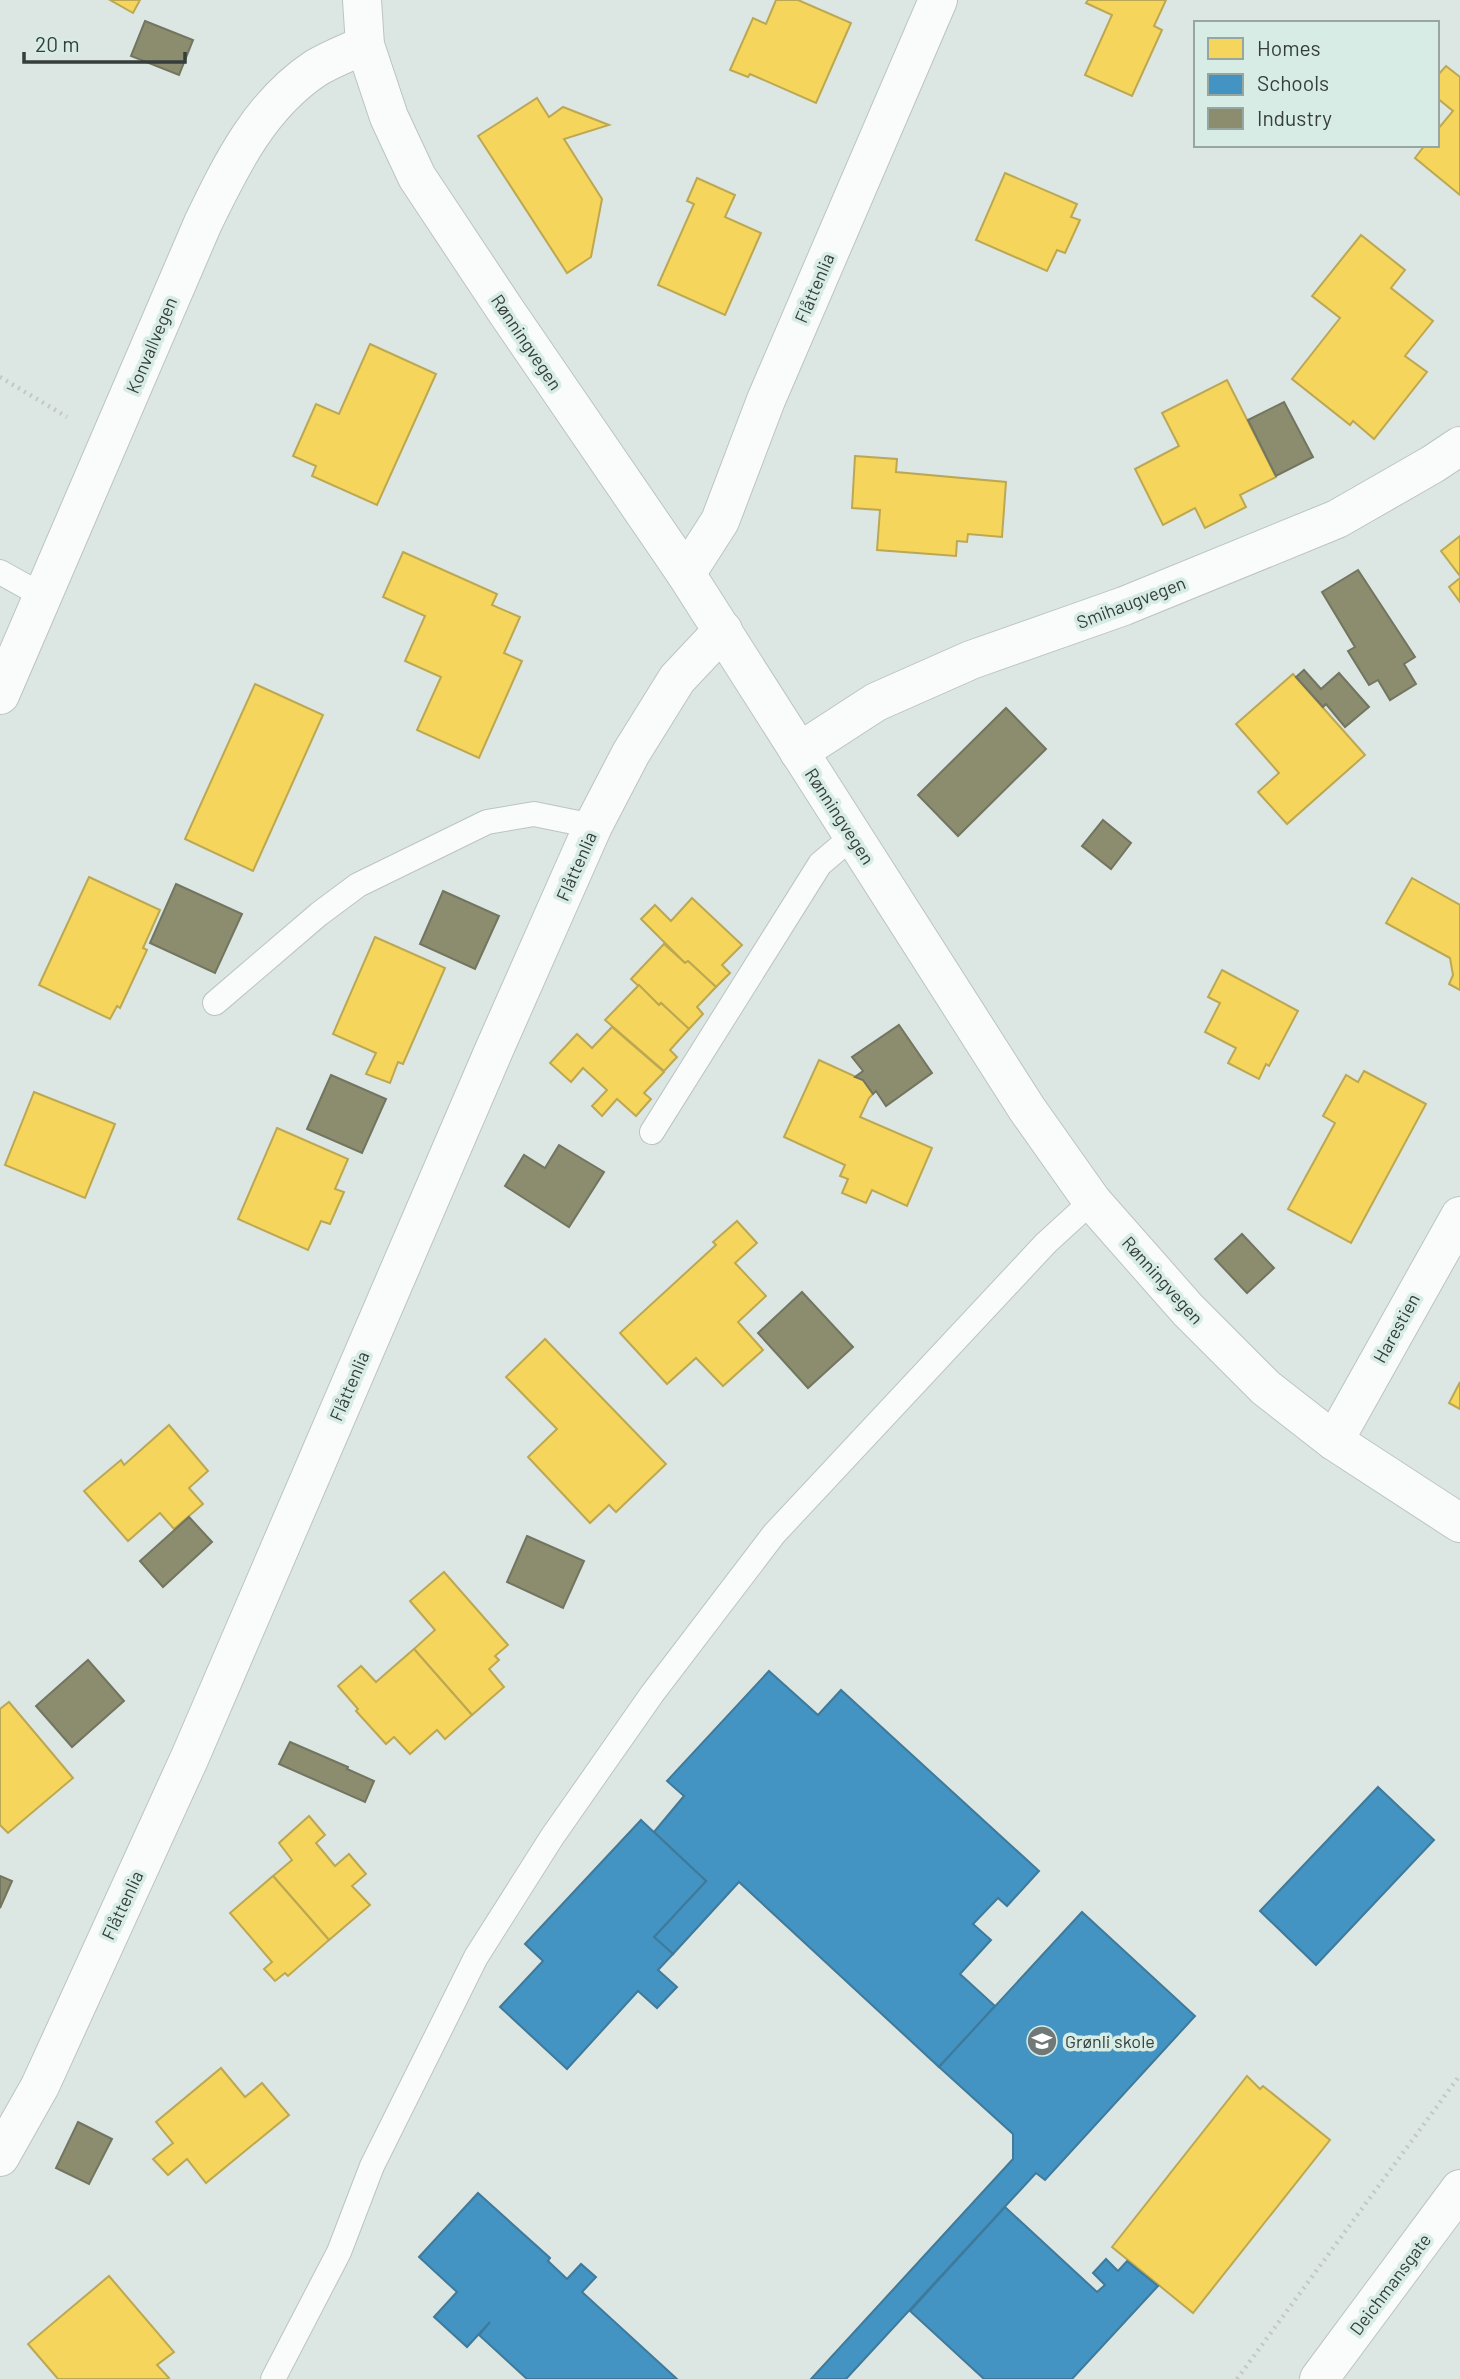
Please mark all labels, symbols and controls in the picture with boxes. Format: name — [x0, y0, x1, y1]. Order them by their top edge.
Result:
scale bar — [24, 21, 186, 65]
legend — [1194, 21, 1439, 147]
text: 20 m — [35, 31, 80, 56]
text: Homes — [1257, 35, 1321, 60]
text: Schools — [1257, 70, 1329, 95]
text: Industry — [1257, 105, 1332, 130]
street label: Flåttenlia — [789, 250, 839, 326]
street label: Rønningvegen — [487, 290, 567, 394]
street label: Konvallvegen — [121, 293, 181, 397]
street label: Smihaugvegen — [1073, 571, 1189, 633]
street label: Rønningvegen — [801, 764, 879, 868]
street label: Flåttenlia — [551, 828, 601, 904]
street label: Rønningvegen — [1118, 1232, 1208, 1328]
street label: Harestien — [1368, 1289, 1424, 1367]
street label: Flåttenlia — [324, 1348, 374, 1424]
street label: Flåttenlia — [96, 1867, 148, 1943]
school or university icon: Grønli skole — [1025, 2024, 1059, 2058]
place label: Grønli skole — [1065, 2030, 1155, 2052]
street label: Deichmansgate — [1345, 2229, 1435, 2339]

